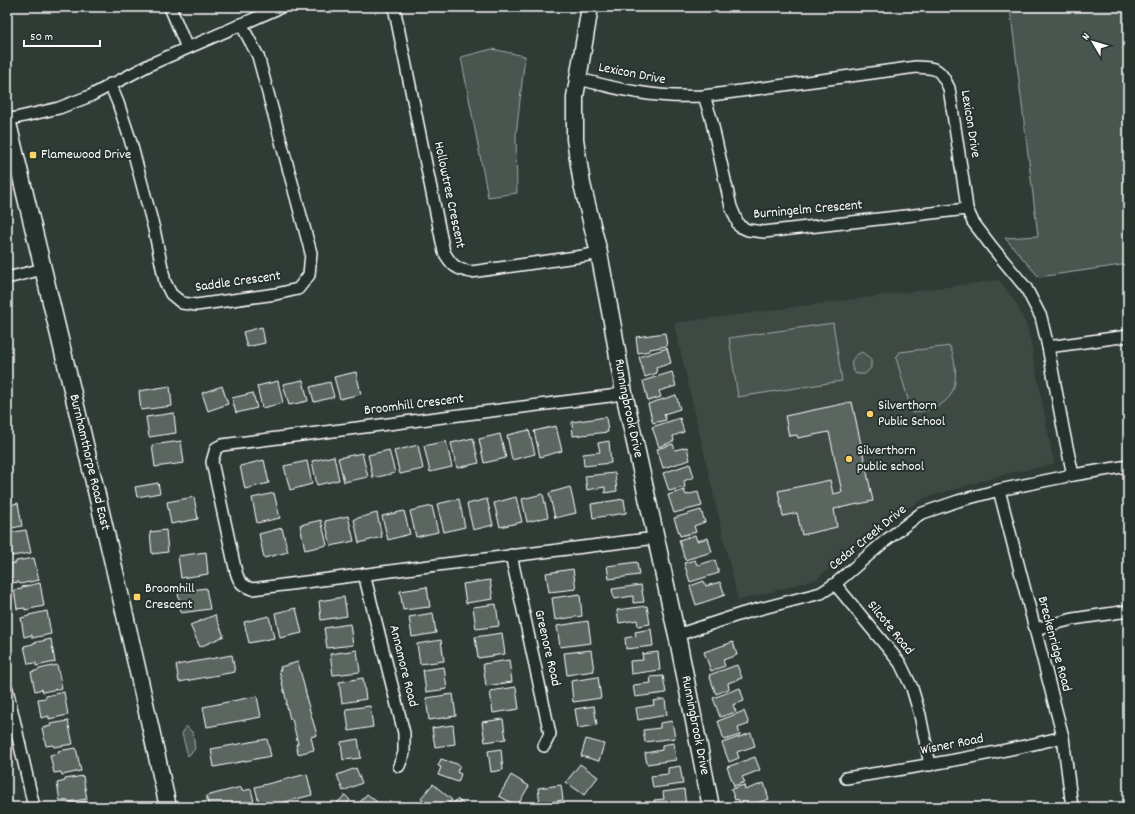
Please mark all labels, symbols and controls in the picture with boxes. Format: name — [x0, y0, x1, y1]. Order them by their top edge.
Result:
scale bar — [24, 22, 100, 48]
north arrow — [1073, 22, 1113, 62]
text: 50 m — [30, 29, 53, 46]
text: N — [1079, 30, 1095, 44]
street label: Lexicon Drive — [597, 58, 667, 90]
street label: Lexicon Drive — [955, 89, 985, 159]
street label: Hollowtree Crescent — [428, 140, 470, 250]
place label: Flamewood Drive — [41, 145, 131, 165]
marker: Flamewood Drive — [28, 150, 38, 160]
street label: Burningelm Crescent — [753, 195, 863, 225]
street label: Saddle Crescent — [194, 266, 282, 298]
street label: Runningbrook Drive — [608, 357, 648, 460]
street label: Broomhill Crescent — [363, 389, 465, 421]
street label: Burnhamthorpe Road East — [63, 392, 115, 532]
place label: Silverthorn Public School — [878, 396, 946, 432]
marker: Silverthorn Public School — [865, 409, 875, 419]
place label: Silverthorn public school — [857, 441, 925, 477]
marker: Silverthorn public school — [844, 454, 854, 464]
street label: Cedar Creek Drive — [825, 500, 911, 576]
place label: Broomhill Crescent — [145, 579, 195, 615]
marker: Broomhill Crescent — [132, 592, 142, 602]
street label: Breckenridge Road — [1032, 594, 1076, 694]
street label: Silcote Road — [862, 597, 918, 659]
street label: Greenore Road — [528, 608, 566, 688]
street label: Annamore Road — [383, 623, 423, 709]
street label: Runningbrook Drive — [675, 674, 714, 777]
street label: Wisner Road — [919, 729, 985, 761]

